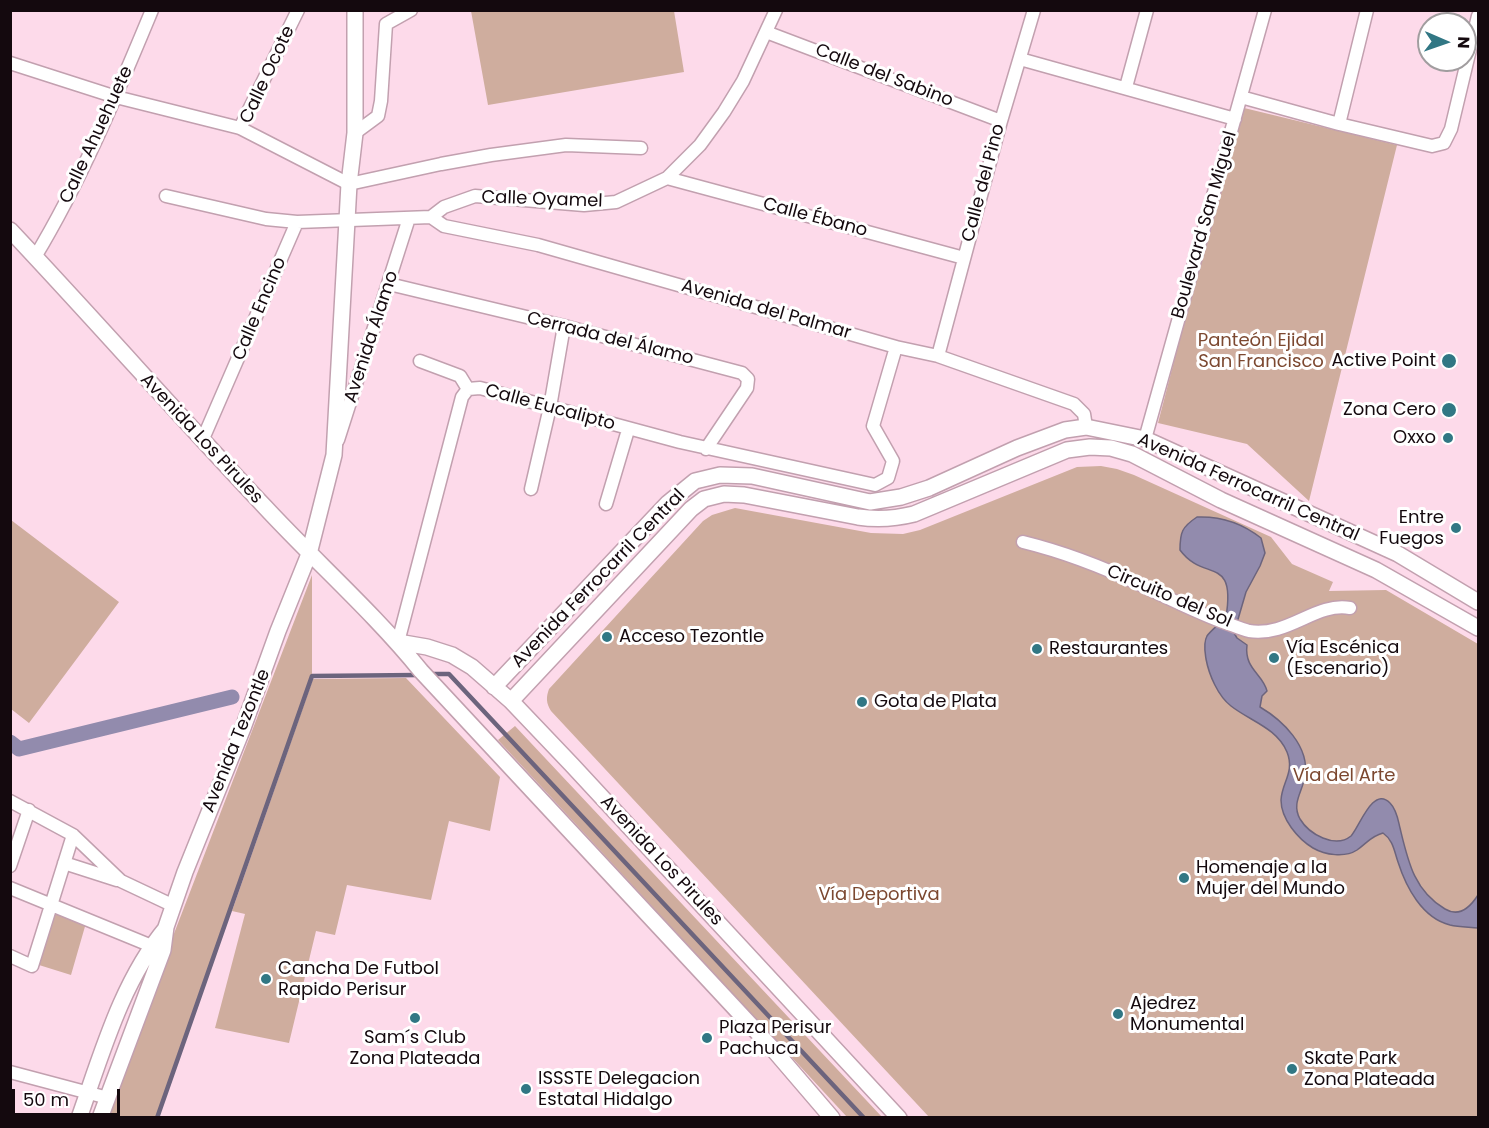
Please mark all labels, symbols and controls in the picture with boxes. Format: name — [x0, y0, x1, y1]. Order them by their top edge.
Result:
north arrow — [1417, 12, 1477, 72]
street label: Calle Ocote — [236, 23, 300, 127]
text: N — [1452, 36, 1475, 49]
street label: Calle del Sabino — [812, 40, 956, 112]
street label: Calle Ahuehuete — [56, 63, 138, 207]
street label: Calle del Pino — [958, 122, 1010, 244]
street label: Boulevard San Miguel — [1168, 129, 1242, 321]
street label: Calle Oyamel — [481, 187, 603, 213]
street label: Calle Ébano — [760, 194, 870, 242]
street label: Calle Encino — [229, 254, 291, 364]
street label: Avenida Álamo — [341, 268, 403, 406]
street label: Avenida del Palmar — [679, 275, 853, 345]
street label: Cerrada del Álamo — [524, 308, 696, 370]
park label: Panteón Ejidal San Francisco — [1198, 330, 1324, 372]
place label: Active Point — [1331, 350, 1436, 372]
marker: Active Point — [1440, 352, 1458, 370]
street label: Avenida Los Pirules — [135, 369, 267, 509]
street label: Calle Eucalipto — [483, 380, 617, 436]
place label: Zona Cero — [1343, 399, 1436, 421]
marker: Zona Cero — [1440, 401, 1458, 419]
place label: Oxxo — [1393, 427, 1436, 449]
street label: Avenida Ferrocarril Central — [1134, 429, 1362, 547]
marker: Oxxo — [1441, 431, 1455, 445]
street label: Avenida Ferrocarril Central — [508, 485, 690, 673]
place label: Entre Fuegos — [1379, 507, 1444, 550]
marker: Entre Fuegos — [1449, 521, 1463, 535]
street label: Circuito del Sol — [1103, 561, 1235, 633]
place label: Acceso Tezontle — [619, 626, 764, 648]
marker: Acceso Tezontle — [600, 630, 614, 644]
place label: Vía Escénica (Escenario) — [1286, 637, 1399, 680]
place label: Restaurantes — [1049, 638, 1168, 660]
marker: Restaurantes — [1030, 642, 1044, 656]
marker: Vía Escénica (Escenario) — [1267, 651, 1281, 665]
street label: Avenida Tezontle — [198, 666, 276, 816]
place label: Gota de Plata — [874, 691, 997, 713]
marker: Gota de Plata — [855, 695, 869, 709]
park label: Vía del Arte — [1293, 765, 1395, 787]
street label: Avenida Los Pirules — [595, 791, 727, 931]
place label: Homenaje a la Mujer del Mundo — [1196, 857, 1345, 900]
marker: Homenaje a la Mujer del Mundo — [1177, 871, 1191, 885]
park label: Vía Deportiva — [818, 884, 940, 906]
place label: Cancha De Futbol Rapido Perisur — [278, 958, 439, 1000]
marker: Cancha De Futbol Rapido Perisur — [259, 972, 273, 986]
place label: Ajedrez Monumental — [1130, 993, 1244, 1036]
marker: Ajedrez Monumental — [1111, 1007, 1125, 1021]
marker: Sam´s Club Zona Plateada — [408, 1011, 422, 1025]
place label: Plaza Perisur Pachuca — [719, 1017, 832, 1060]
place label: Sam´s Club Zona Plateada — [350, 1027, 480, 1070]
marker: Plaza Perisur Pachuca — [700, 1031, 714, 1045]
place label: Skate Park Zona Plateada — [1304, 1048, 1435, 1090]
marker: Skate Park Zona Plateada — [1285, 1062, 1299, 1076]
place label: ISSSTE Delegacion Estatal Hidalgo — [538, 1068, 700, 1110]
scale bar — [15, 1077, 123, 1115]
marker: ISSSTE Delegacion Estatal Hidalgo — [519, 1082, 533, 1096]
text: 50 m — [23, 1087, 69, 1112]

